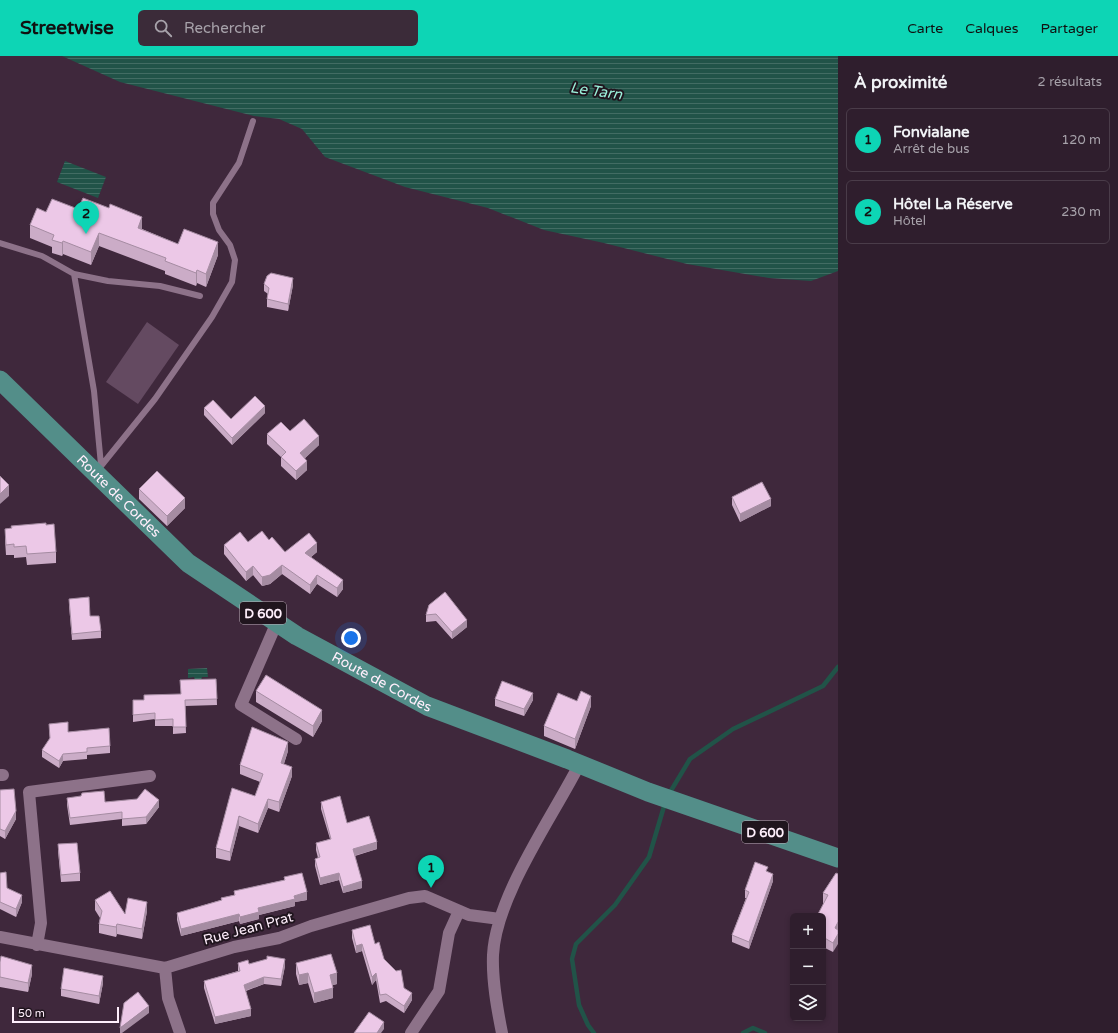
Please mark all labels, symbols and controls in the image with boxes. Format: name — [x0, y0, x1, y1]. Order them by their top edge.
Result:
search box — [138, 10, 418, 46]
text: Streetwise — [20, 17, 114, 39]
icon: search — [152, 17, 174, 39]
text: Rechercher — [184, 19, 266, 37]
text: Carte — [907, 20, 943, 37]
text: Calques — [965, 20, 1018, 37]
text: Partager — [1040, 20, 1098, 37]
text: À proximité — [854, 72, 947, 93]
text: 2 résultats — [1038, 74, 1102, 90]
water label: Le Tarn — [569, 78, 624, 104]
text: Fonvialane — [893, 123, 970, 141]
text: 1 — [864, 132, 872, 148]
text: 120 m — [1061, 132, 1101, 148]
text: Arrêt de bus — [893, 141, 969, 157]
text: Hôtel La Réserve — [893, 195, 1013, 213]
pin: 2 — [73, 201, 99, 234]
text: 2 — [864, 204, 872, 220]
text: 230 m — [1061, 204, 1101, 220]
text: Hôtel — [893, 213, 926, 229]
street label: Route de Cordes — [73, 451, 164, 541]
road number: D 600 — [240, 602, 286, 624]
your location — [341, 628, 361, 648]
street label: Route de Cordes — [329, 648, 434, 716]
road number: D 600 — [742, 821, 788, 843]
pin: 1 — [418, 855, 444, 888]
street label: Rue Jean Prat — [201, 908, 296, 949]
map controls — [790, 913, 826, 1021]
button: + — [790, 913, 826, 949]
button: − — [790, 949, 826, 985]
button: layers — [790, 985, 826, 1021]
scale bar — [12, 1005, 119, 1024]
text: 50 m — [18, 1007, 45, 1020]

